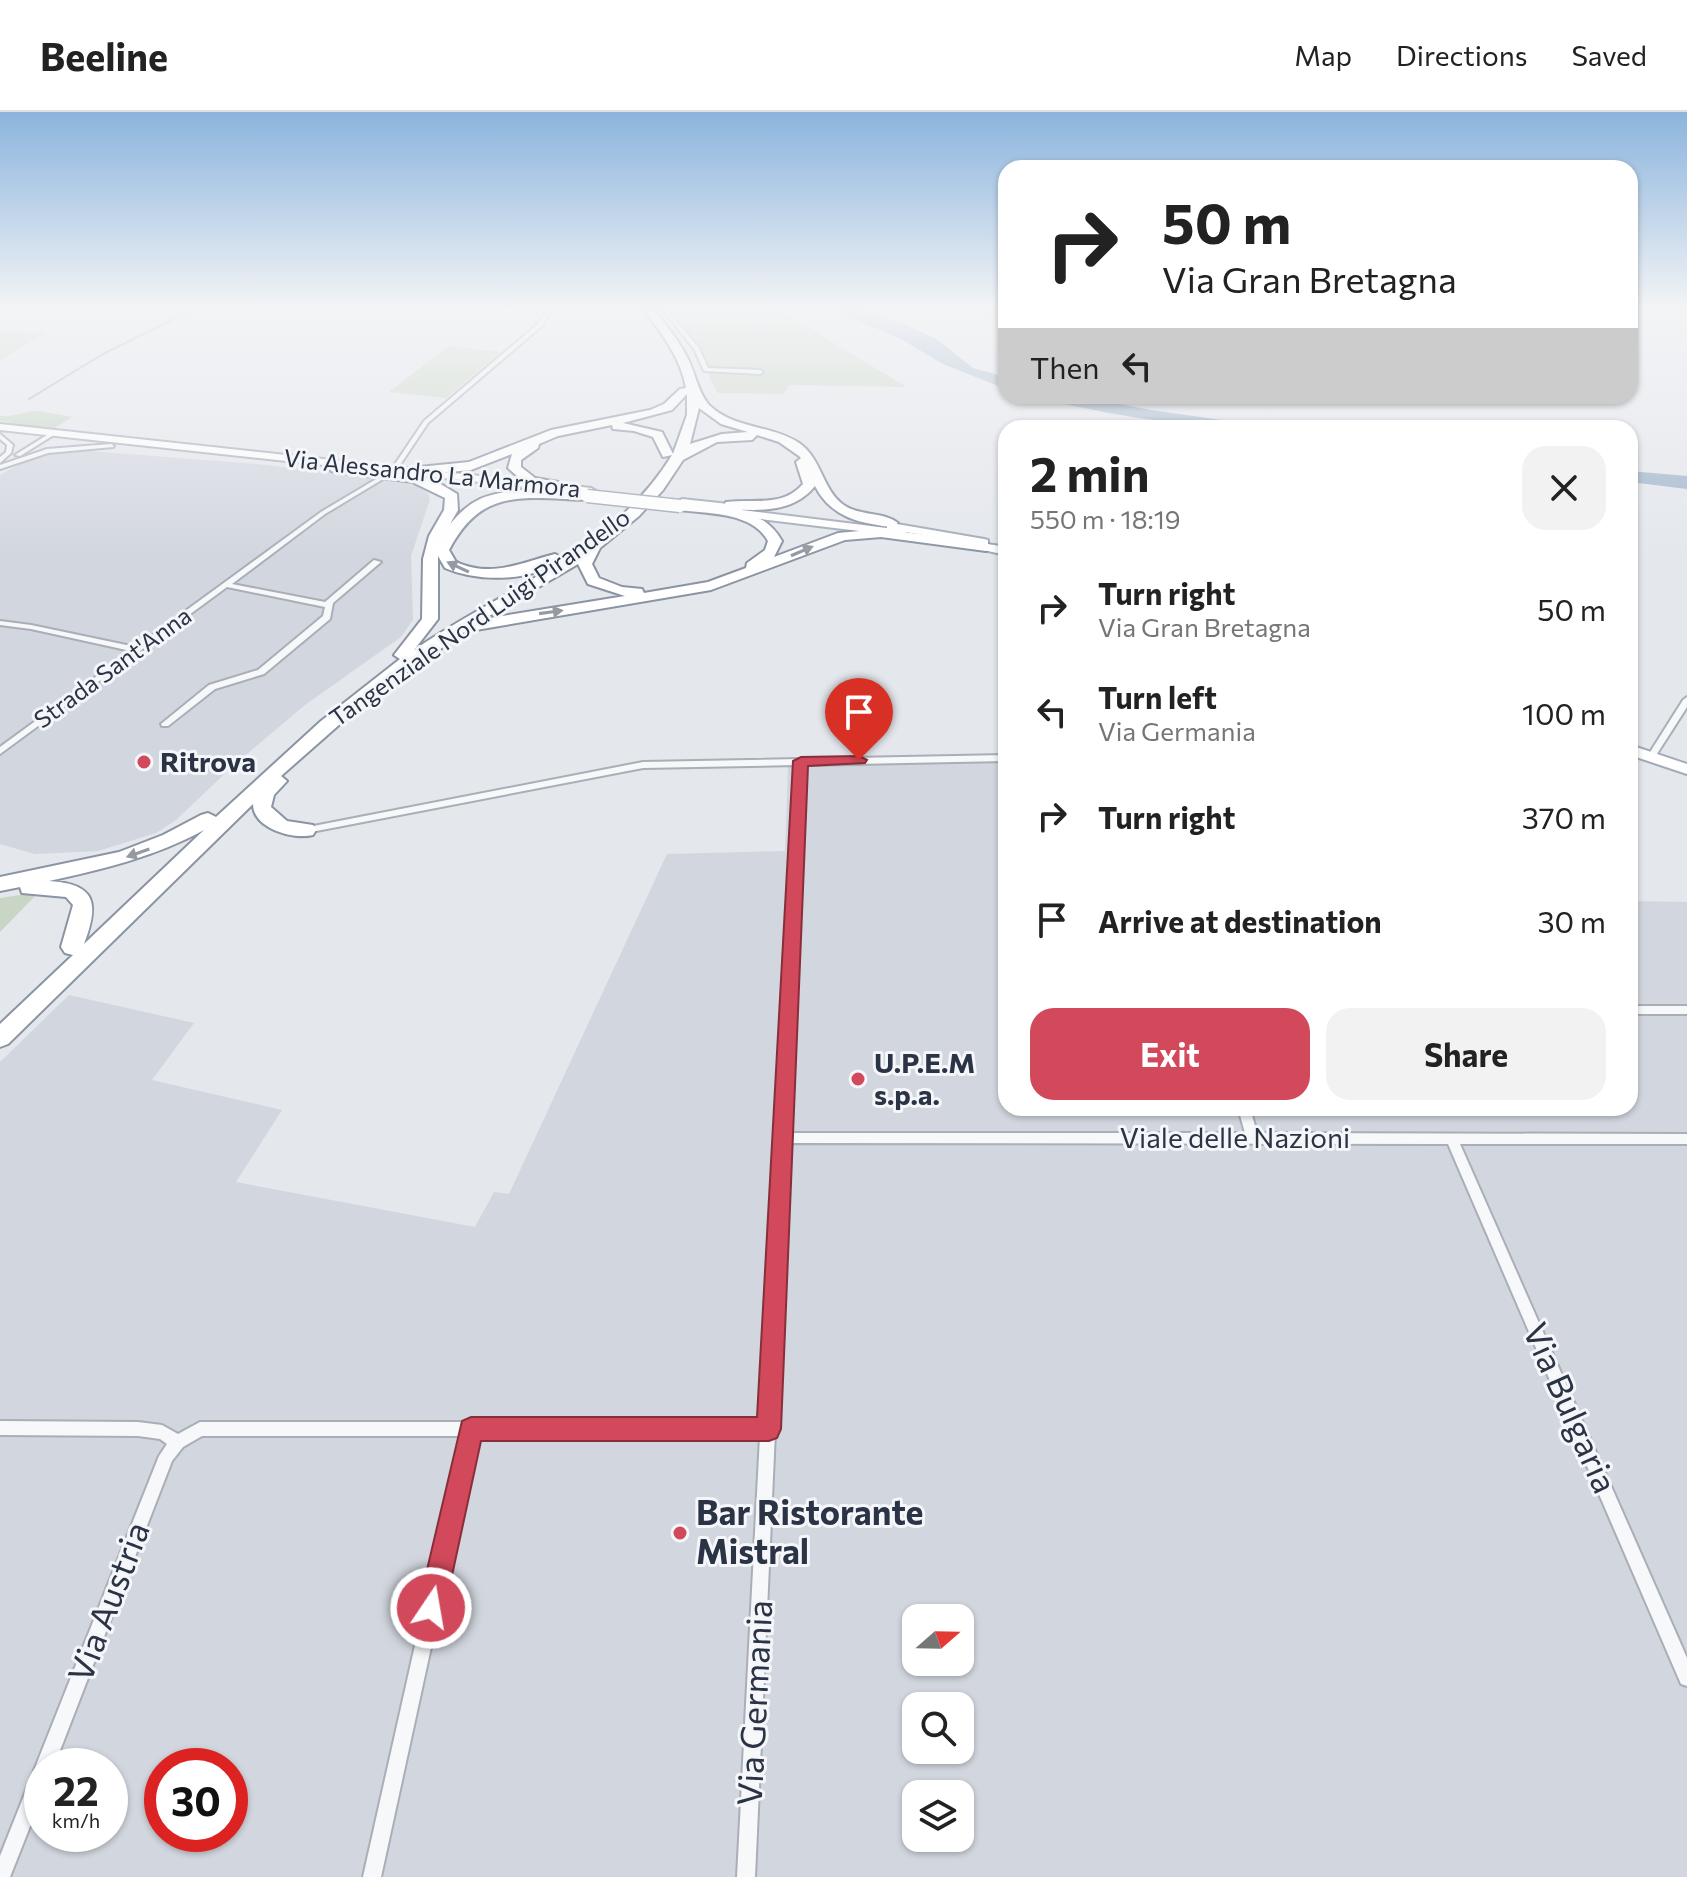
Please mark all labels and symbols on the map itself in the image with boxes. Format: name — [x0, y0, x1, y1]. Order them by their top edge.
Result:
street label: Via Alessandro La Marmora — [282, 443, 582, 503]
street label: Tangenziale Nord Luigi Pirandello — [323, 502, 635, 732]
one-way arrow — [791, 544, 814, 557]
one-way arrow — [447, 560, 470, 574]
street label: Strada Sant'Anna — [28, 600, 196, 733]
one-way arrow — [539, 605, 564, 618]
pin — [825, 678, 893, 760]
place label: Ritrova — [160, 744, 256, 778]
marker: Ritrova — [135, 753, 153, 771]
one-way arrow — [126, 847, 150, 860]
place label: U.P.E.M s.p.a. — [874, 1045, 975, 1111]
marker: U.P.E.M s.p.a. — [849, 1070, 867, 1088]
street label: Viale delle Nazioni — [1120, 1120, 1350, 1154]
street label: Via Bulgaria — [1516, 1316, 1628, 1499]
place label: Bar Ristorante Mistral — [696, 1490, 924, 1571]
street label: Via Austria — [57, 1515, 157, 1687]
marker: Bar Ristorante Mistral — [671, 1524, 689, 1542]
position arrow — [389, 1566, 473, 1650]
street label: Via Germania — [727, 1599, 779, 1807]
north arrow — [902, 1604, 974, 1676]
speed limit sign: 30 — [144, 1748, 248, 1852]

